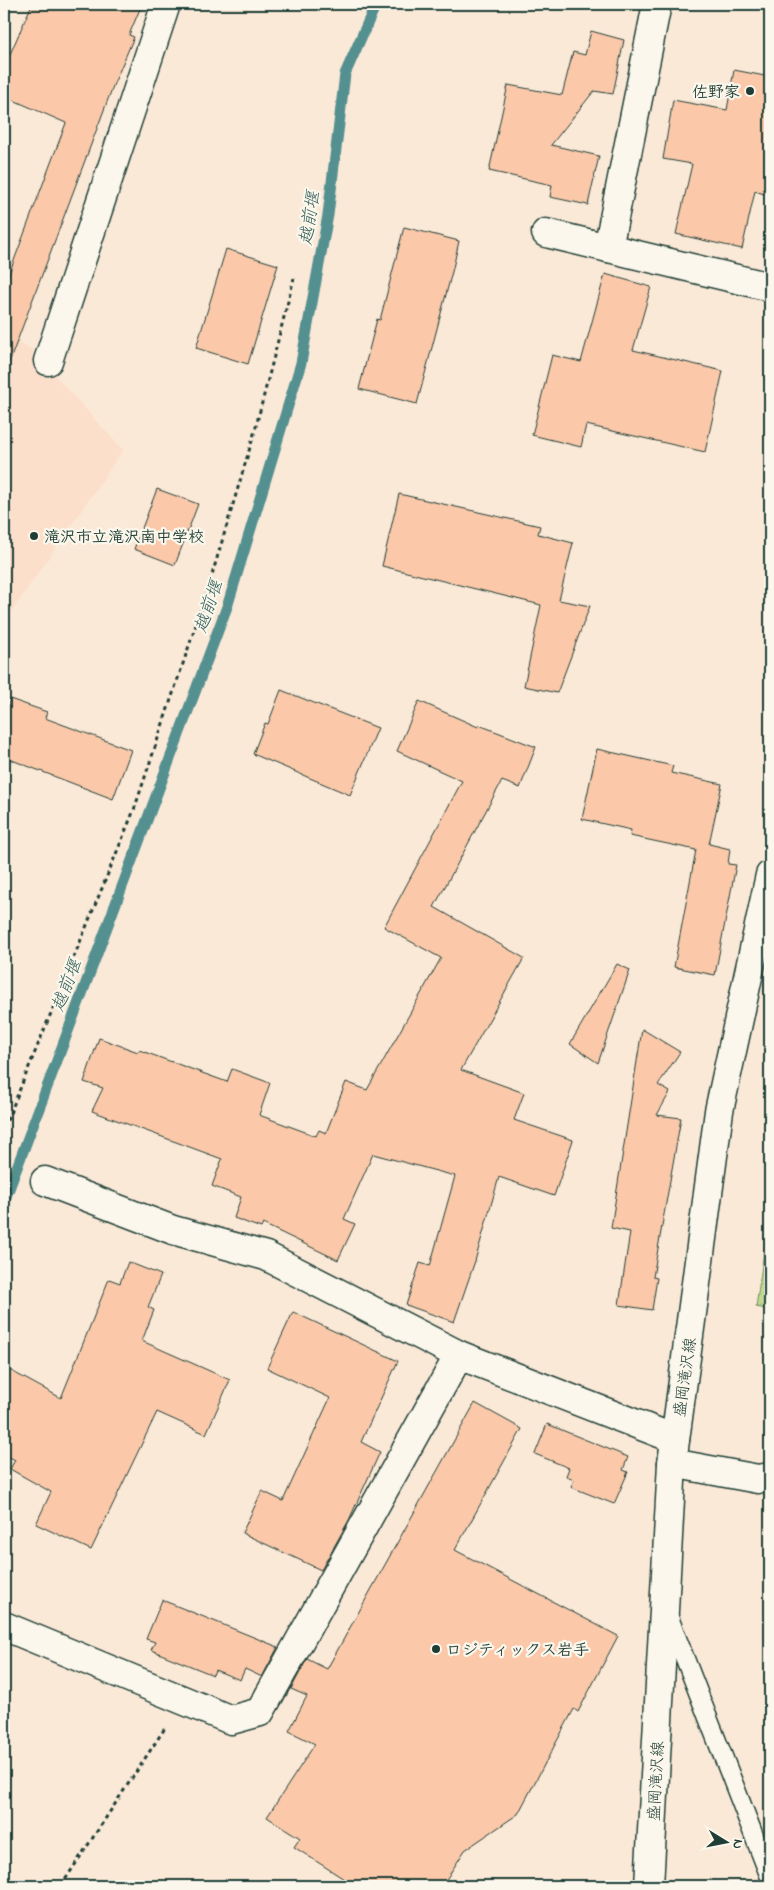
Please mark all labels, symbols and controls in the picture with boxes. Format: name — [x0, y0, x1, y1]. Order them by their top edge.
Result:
place label: 佐野家 — [692, 81, 740, 105]
marker: 佐野家 — [744, 85, 756, 97]
water label: 越前堰 — [294, 188, 328, 248]
place label: 滝沢市立滝沢南中学校 — [44, 526, 204, 550]
marker: 滝沢市立滝沢南中学校 — [28, 530, 40, 542]
water label: 越前堰 — [188, 575, 232, 637]
water label: 越前堰 — [46, 954, 90, 1017]
street label: 盛岡滝沢線 — [669, 1336, 703, 1419]
place label: ロジティックス岩手 — [446, 1639, 589, 1663]
marker: ロジティックス岩手 — [430, 1643, 442, 1655]
street label: 盛岡滝沢線 — [643, 1741, 671, 1822]
north arrow — [702, 1818, 752, 1868]
text: N — [726, 1838, 748, 1850]

